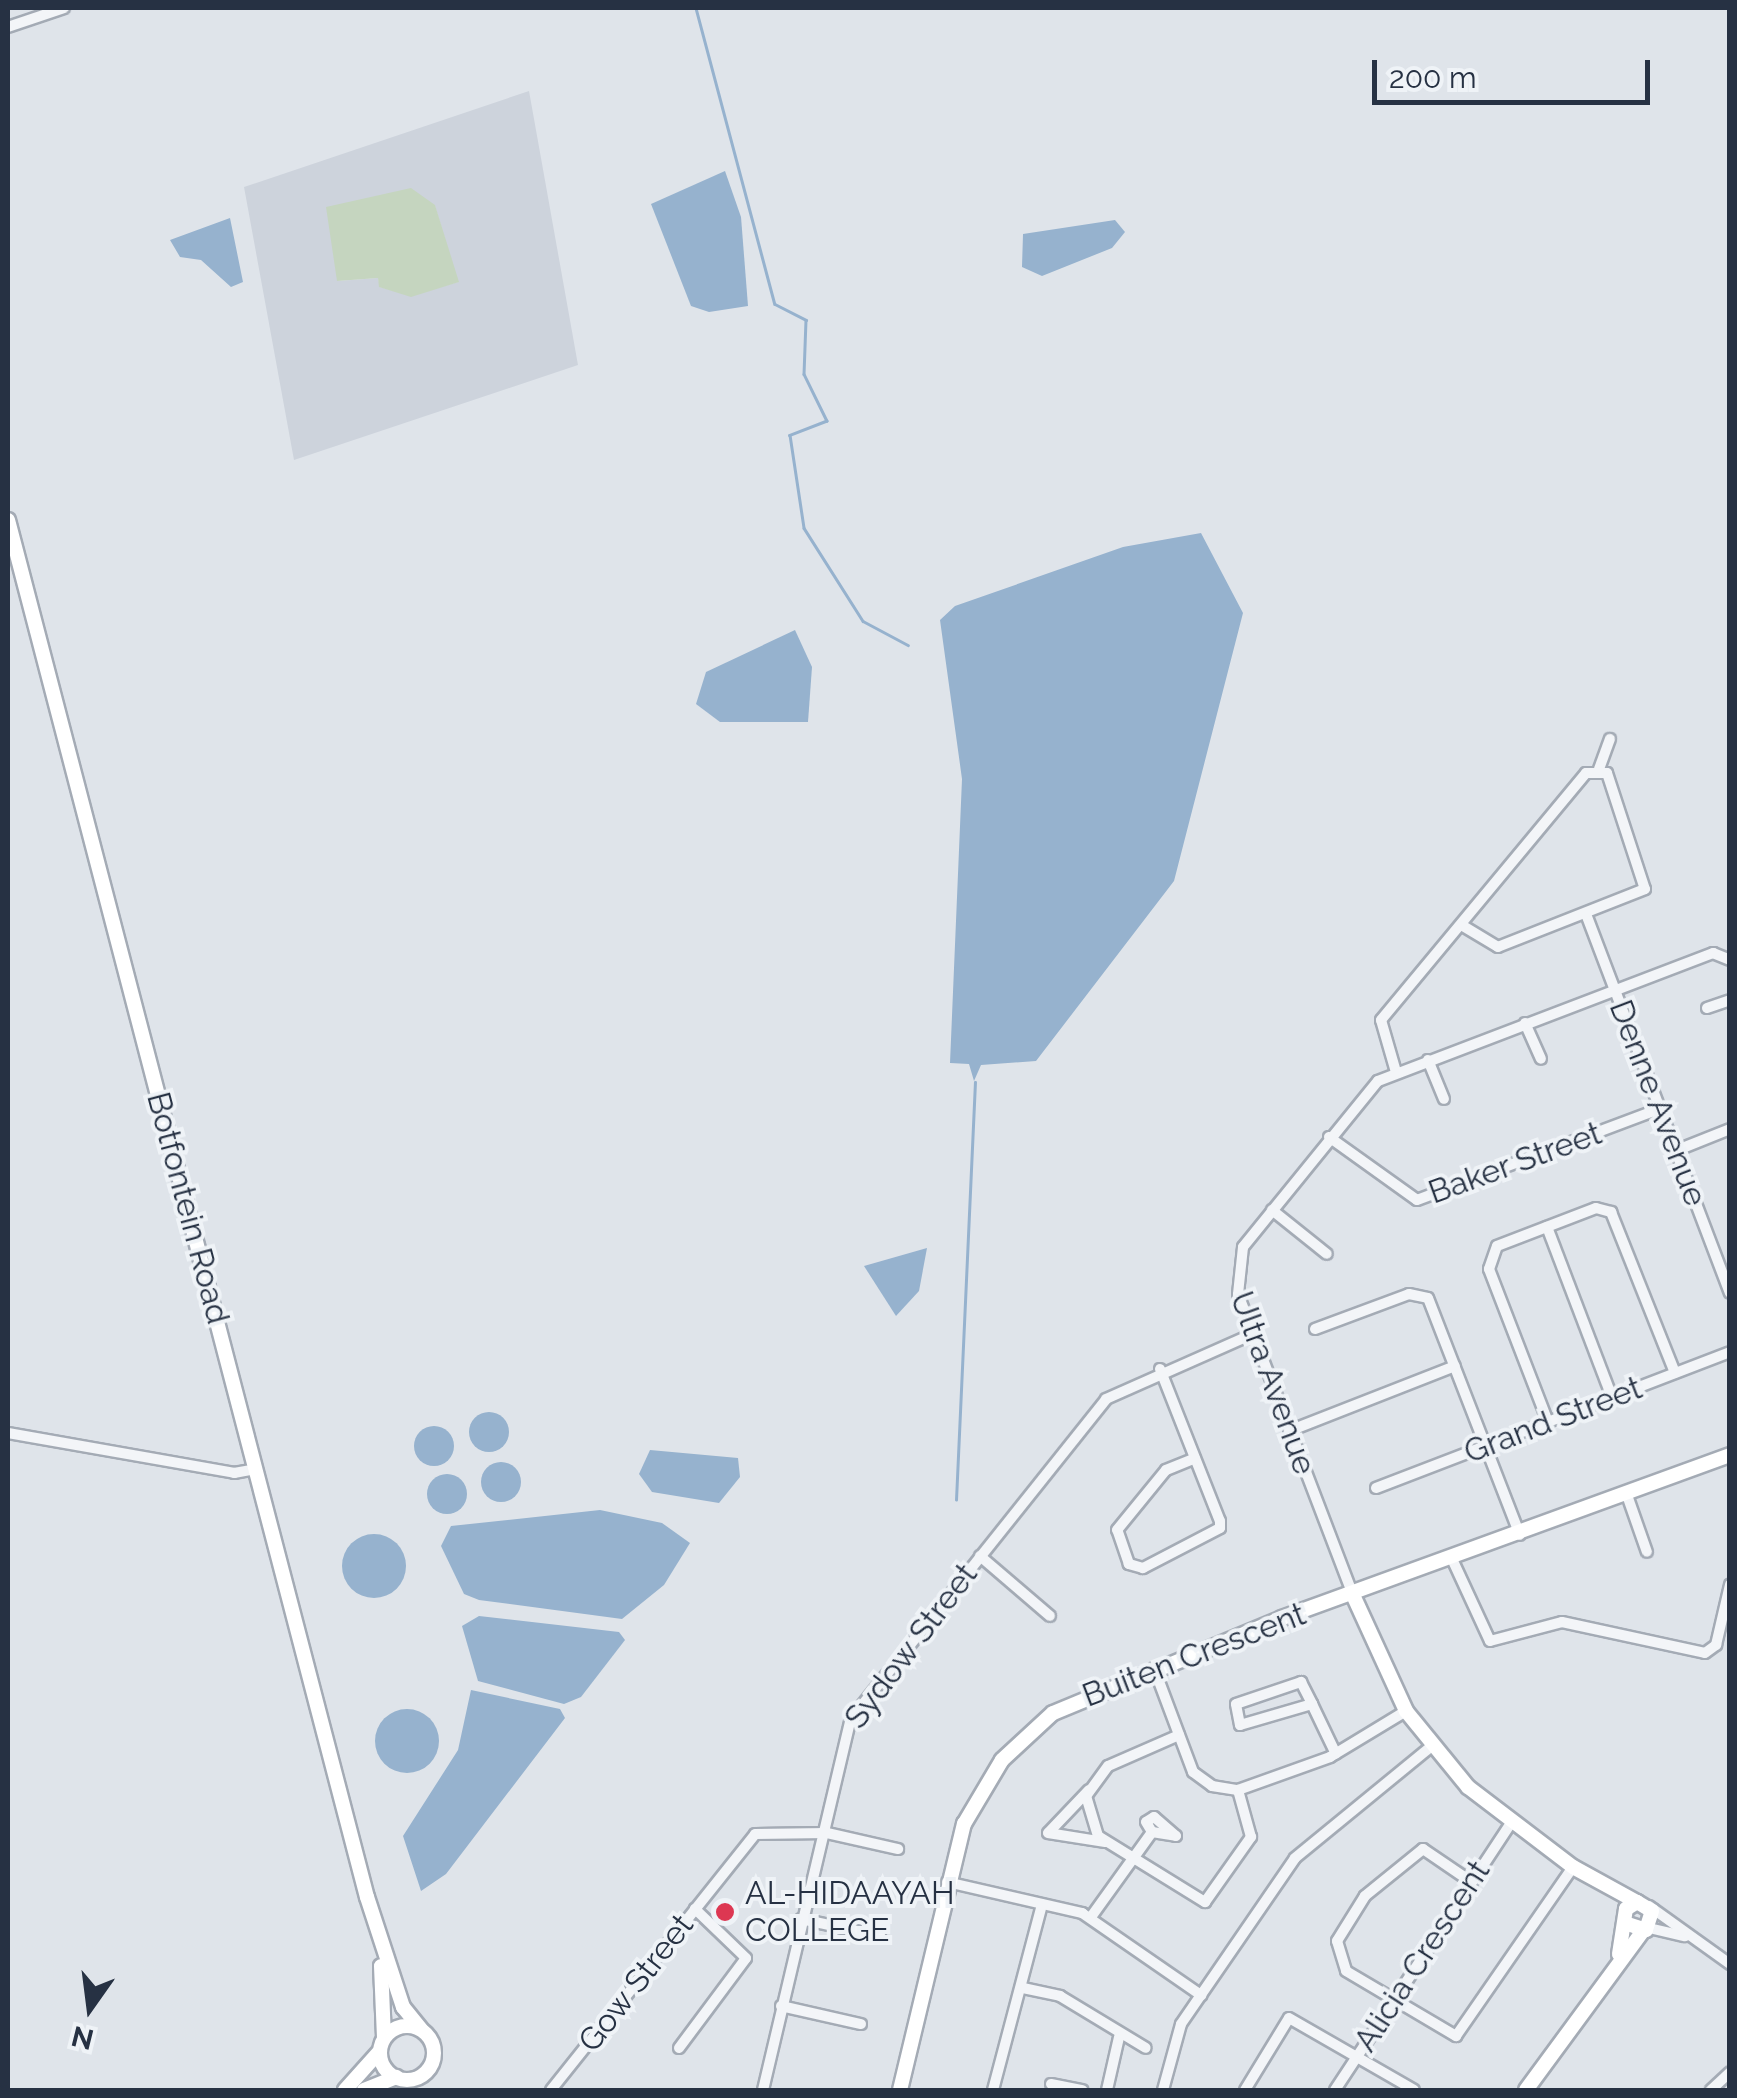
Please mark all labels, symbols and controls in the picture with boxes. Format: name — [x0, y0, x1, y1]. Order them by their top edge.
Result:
scale bar — [1377, 40, 1654, 102]
text: 200 m — [1389, 60, 1477, 95]
street label: Denne Avenue — [1601, 994, 1715, 1212]
street label: Botfontein Road — [139, 1088, 237, 1328]
street label: Baker Street — [1423, 1114, 1607, 1212]
street label: Ultra Avenue — [1222, 1286, 1324, 1480]
street label: Grand Street — [1459, 1369, 1647, 1471]
street label: Sydow Street — [836, 1556, 986, 1736]
street label: Buiten Crescent — [1077, 1595, 1311, 1715]
street label: Alicia Crescent — [1346, 1853, 1498, 2059]
place label: AL-HIDAAYAH COLLEGE — [745, 1875, 954, 1950]
marker: AL-HIDAAYAH COLLEGE — [714, 1901, 736, 1923]
street label: Gow Street — [570, 1906, 702, 2060]
north arrow — [40, 1958, 140, 2058]
text: N — [68, 2019, 97, 2056]

